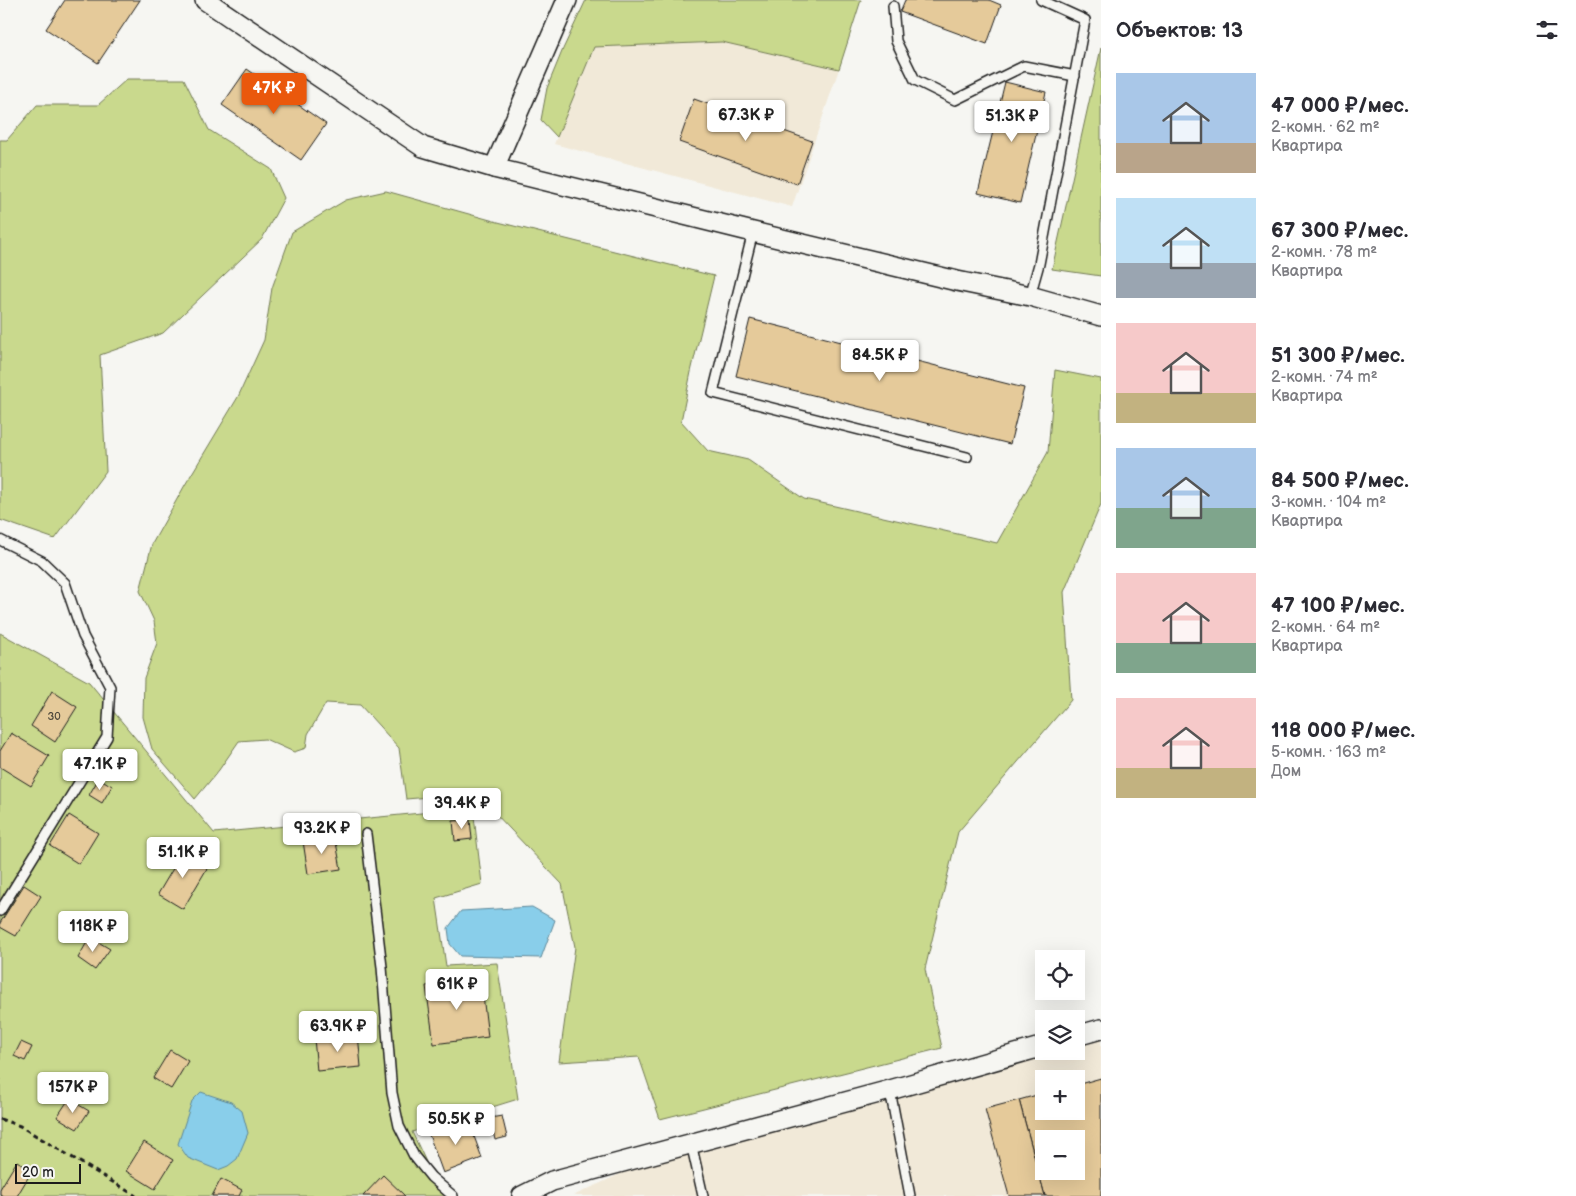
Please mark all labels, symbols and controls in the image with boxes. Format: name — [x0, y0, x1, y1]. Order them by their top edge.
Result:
icon: filters — [1533, 16, 1561, 44]
text: Объектов: 13 — [1116, 18, 1243, 43]
pin: 47K ₽ — [239, 72, 309, 115]
text: 47K ₽ — [253, 79, 295, 98]
icon: home — [1156, 93, 1216, 153]
text: 47 000 ₽/мес. — [1271, 93, 1409, 118]
pin: 67.3K ₽ — [700, 100, 792, 142]
pin: 51.3K ₽ — [966, 100, 1058, 143]
text: 67.3K ₽ — [718, 106, 774, 125]
text: 51.3K ₽ — [985, 107, 1039, 126]
text: 2-комн. · 62 m² — [1271, 118, 1380, 137]
text: Квартира — [1271, 137, 1343, 156]
icon: home — [1156, 218, 1216, 278]
text: 67 300 ₽/мес. — [1271, 218, 1408, 243]
text: 2-комн. · 78 m² — [1271, 243, 1377, 262]
text: Квартира — [1271, 262, 1343, 281]
pin: 84.5K ₽ — [834, 340, 926, 382]
icon: home — [1156, 343, 1216, 403]
text: 51 300 ₽/мес. — [1271, 343, 1405, 368]
text: 84.5K ₽ — [852, 346, 908, 365]
text: 2-комн. · 74 m² — [1271, 368, 1378, 387]
text: Квартира — [1271, 387, 1343, 406]
icon: home — [1156, 468, 1216, 528]
text: 84 500 ₽/мес. — [1271, 468, 1409, 493]
text: 3-комн. · 104 m² — [1271, 493, 1386, 512]
text: Квартира — [1271, 512, 1343, 531]
icon: home — [1156, 593, 1216, 653]
text: 47 100 ₽/мес. — [1271, 593, 1405, 618]
text: 2-комн. · 64 m² — [1271, 618, 1380, 637]
text: Квартира — [1271, 637, 1343, 656]
house number: 30 — [47, 710, 61, 723]
icon: home — [1156, 718, 1216, 778]
text: 118 000 ₽/мес. — [1271, 718, 1415, 743]
text: 5-комн. · 163 m² — [1271, 743, 1386, 762]
pin: 47.1K ₽ — [54, 748, 146, 791]
text: 47.1K ₽ — [73, 755, 127, 774]
text: Дом — [1271, 762, 1301, 781]
pin: 39.4K ₽ — [416, 788, 508, 830]
text: 39.4K ₽ — [434, 794, 490, 813]
pin: 93.2K ₽ — [276, 812, 368, 855]
text: 93.2K ₽ — [294, 819, 350, 838]
pin: 51.1K ₽ — [137, 836, 229, 879]
text: 51.1K ₽ — [158, 843, 208, 862]
pin: 118K ₽ — [52, 910, 134, 953]
text: 118K ₽ — [69, 917, 117, 936]
map controls — [1035, 950, 1085, 1180]
button: locate — [1035, 950, 1085, 1000]
pin: 61K ₽ — [422, 968, 492, 1011]
text: 61K ₽ — [437, 975, 477, 994]
pin: 63.9K ₽ — [292, 1010, 384, 1053]
button: layers — [1035, 1010, 1085, 1060]
text: 63.9K ₽ — [310, 1017, 366, 1036]
button: + — [1035, 1070, 1085, 1120]
pin: 157K ₽ — [32, 1072, 114, 1114]
text: 157K ₽ — [48, 1078, 98, 1097]
pin: 50.5K ₽ — [410, 1104, 502, 1146]
text: 50.5K ₽ — [428, 1110, 484, 1129]
button: − — [1035, 1130, 1085, 1180]
scale bar — [15, 1161, 81, 1184]
text: 20 m — [22, 1164, 54, 1181]

